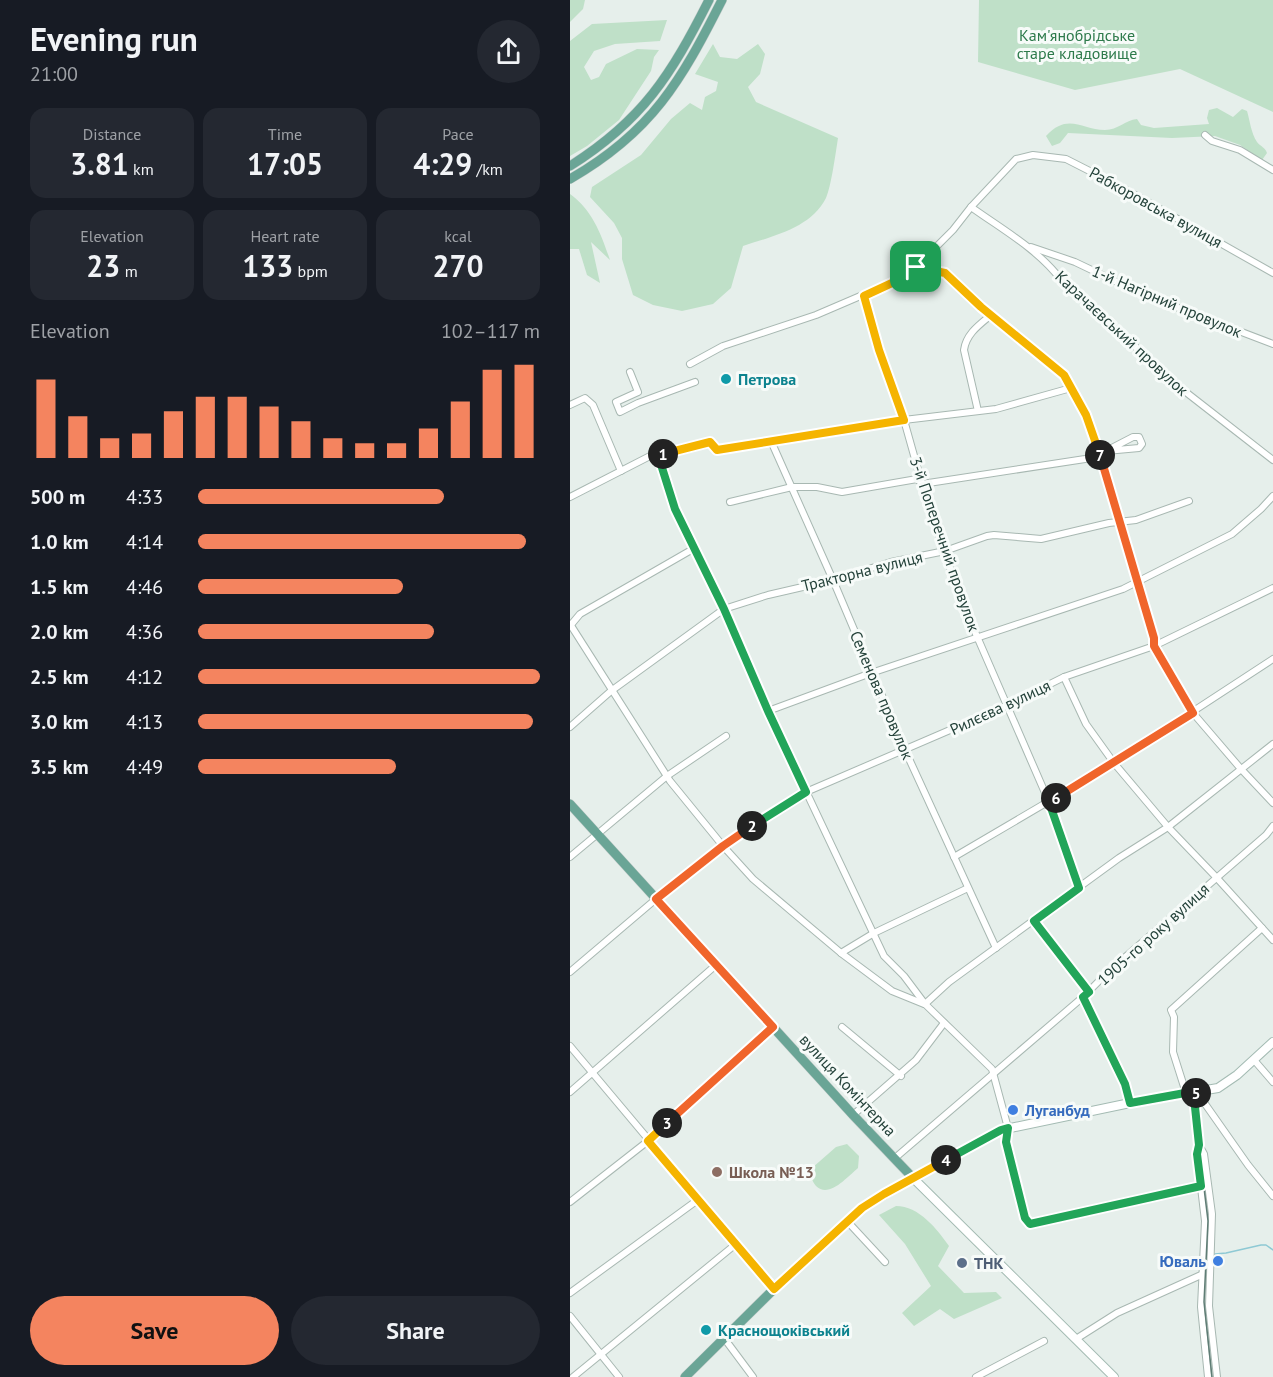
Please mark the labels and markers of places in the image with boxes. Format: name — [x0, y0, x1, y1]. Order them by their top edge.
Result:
pin — [890, 241, 941, 292]
place label: Петрова — [738, 369, 796, 389]
marker: Петрова — [719, 372, 733, 386]
pin: 1 — [648, 439, 678, 469]
pin: 7 — [1085, 440, 1115, 470]
pin: 6 — [1041, 783, 1071, 813]
pin: 2 — [737, 811, 767, 841]
pin: 5 — [1181, 1078, 1211, 1108]
place label: Луганбуд — [1024, 1100, 1090, 1120]
marker: Луганбуд — [1006, 1103, 1020, 1117]
pin: 3 — [652, 1108, 682, 1138]
pin: 4 — [931, 1145, 961, 1175]
place label: Школа №13 — [729, 1162, 814, 1182]
marker: Школа №13 — [710, 1165, 724, 1179]
place label: Юваль — [1160, 1251, 1206, 1271]
place label: ТНК — [974, 1253, 1004, 1273]
marker: Юваль — [1211, 1254, 1225, 1268]
marker: ТНК — [955, 1256, 969, 1270]
place label: Краснощоківський — [718, 1320, 850, 1340]
marker: Краснощоківський — [699, 1323, 713, 1337]

